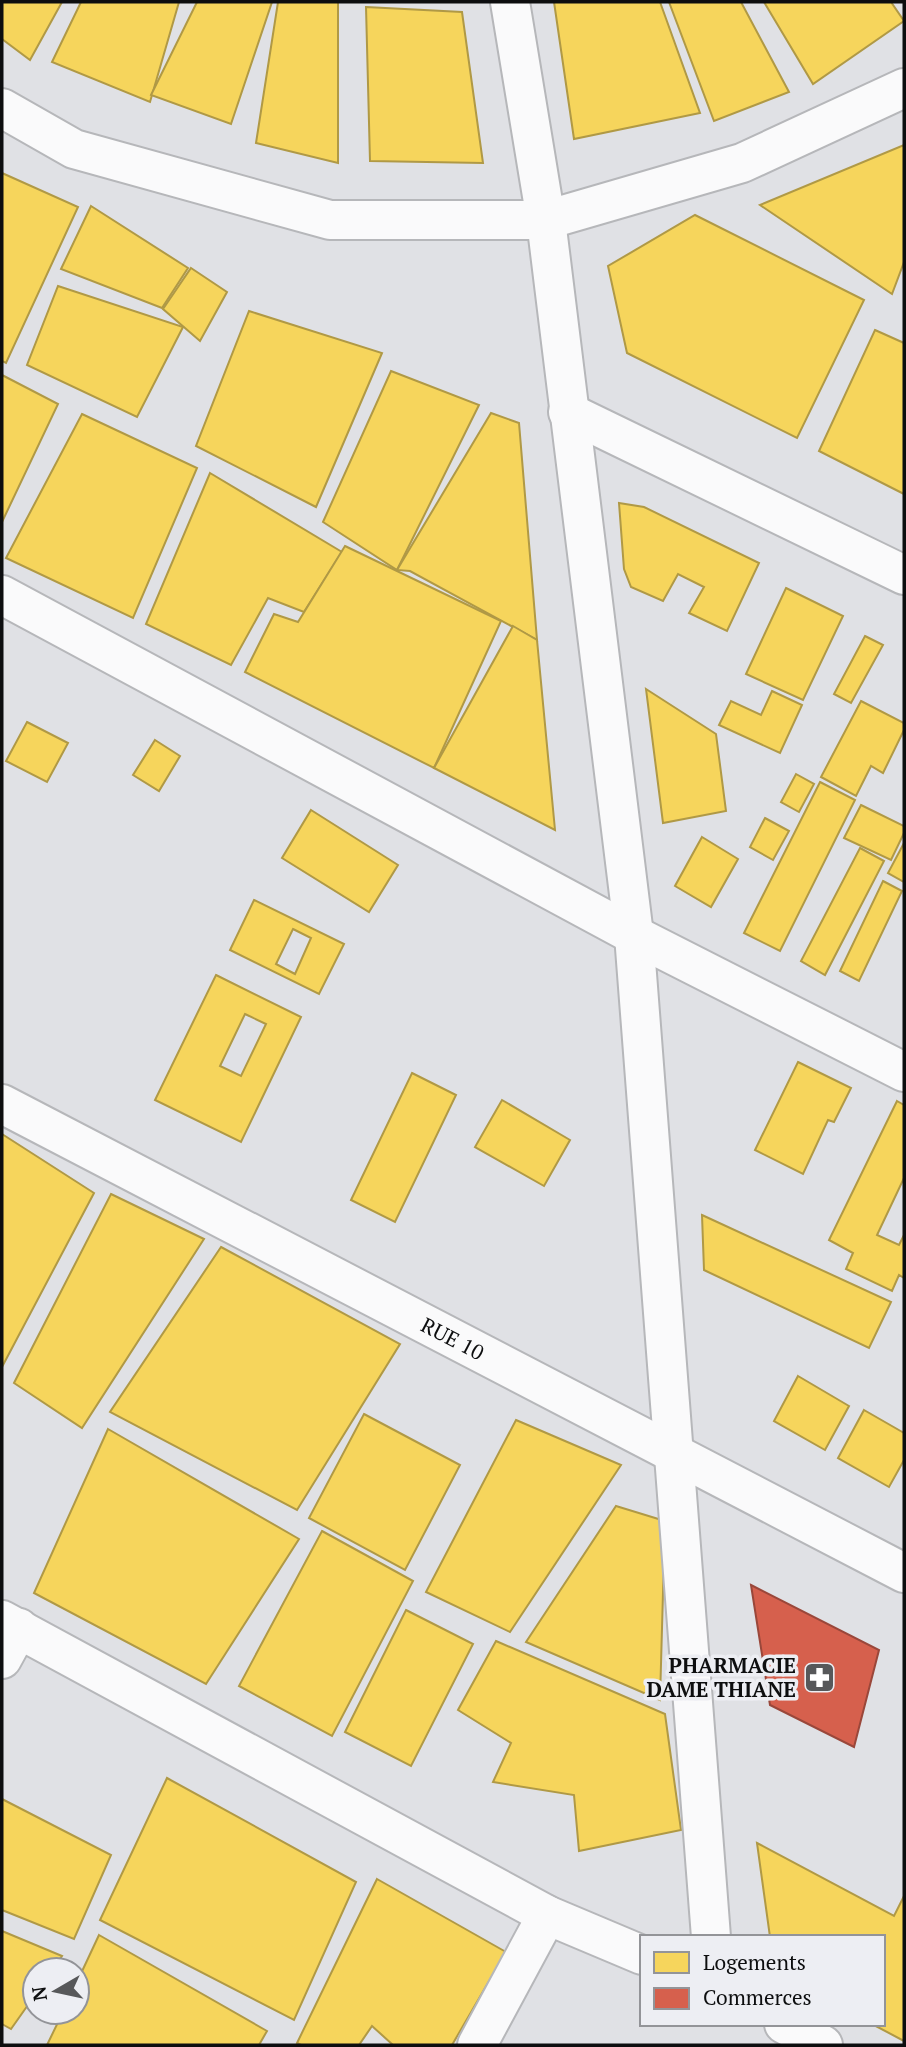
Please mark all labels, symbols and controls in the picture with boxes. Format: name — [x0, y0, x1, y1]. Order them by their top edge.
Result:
street label: RUE 10 — [416, 1310, 489, 1366]
place label: PHARMACIE DAME THIANE — [647, 1651, 796, 1703]
pharmacy icon: PHARMACIE DAME THIANE — [802, 1660, 836, 1694]
legend — [640, 1935, 885, 2026]
text: Logements — [703, 1948, 806, 1976]
north arrow — [21, 1956, 91, 2026]
text: Commerces — [703, 1983, 812, 2011]
text: N — [25, 1984, 52, 2003]

